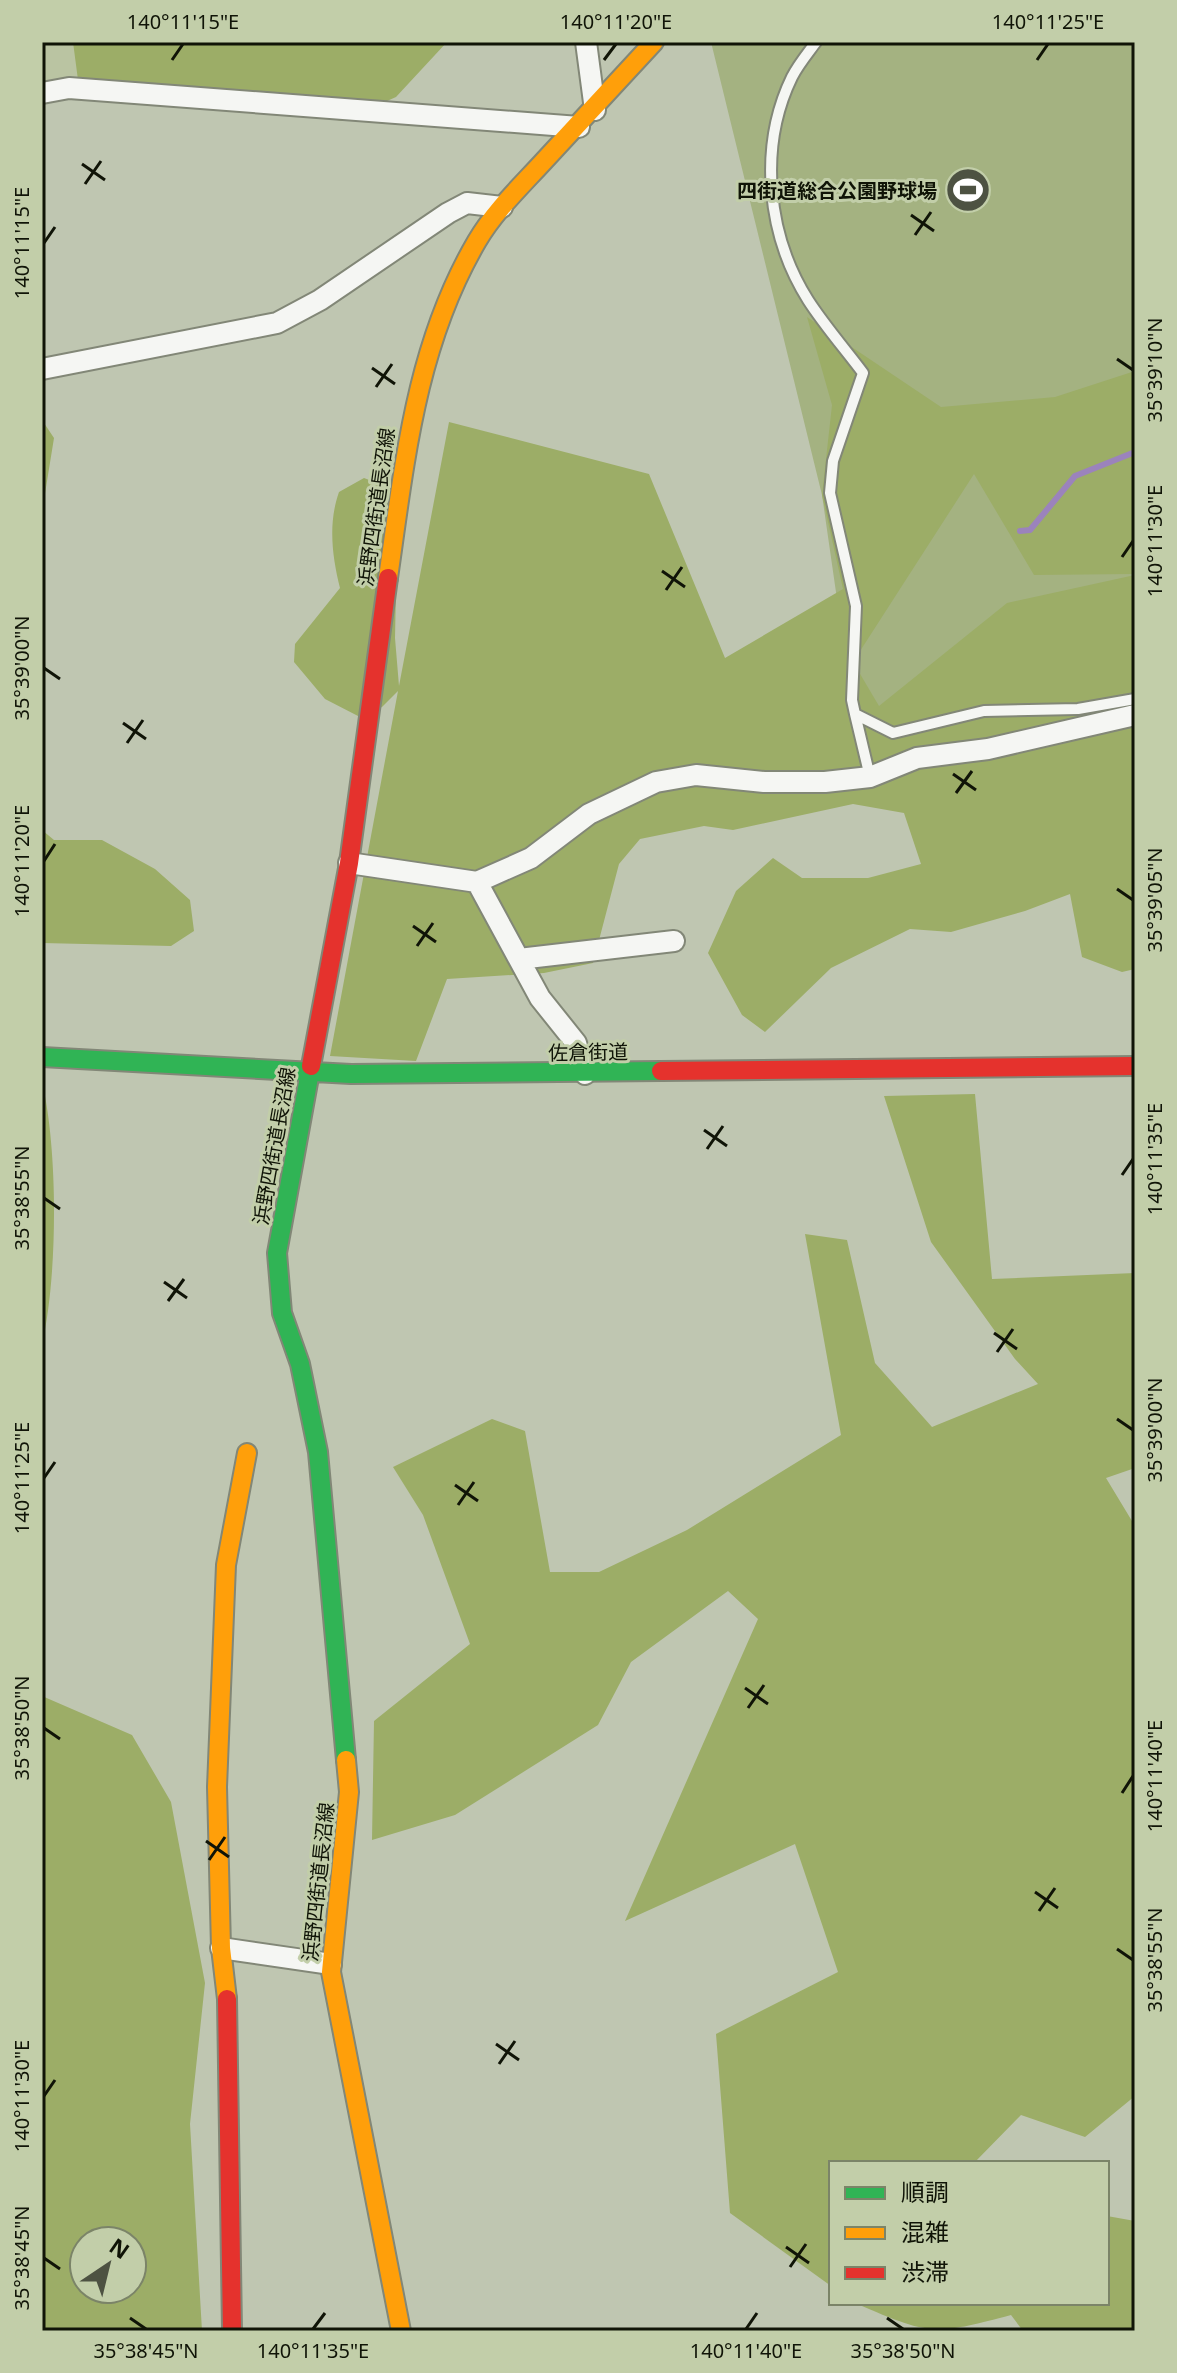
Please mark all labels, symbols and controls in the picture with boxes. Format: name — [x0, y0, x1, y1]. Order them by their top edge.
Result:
text: 140°11'15"E — [127, 8, 239, 35]
text: 140°11'20"E — [560, 8, 672, 35]
text: 140°11'25"E — [992, 8, 1104, 35]
sports icon: 四街道総合公園野球場 — [944, 166, 992, 214]
place label: 四街道総合公園野球場 — [737, 177, 937, 204]
text: 140°11'15"E — [8, 187, 35, 299]
text: 35°39'10"N — [1141, 317, 1168, 423]
street label: 浜野四街道長沼線 — [351, 426, 401, 588]
text: 140°11'30"E — [1141, 485, 1168, 597]
text: 35°39'00"N — [8, 615, 35, 721]
text: 140°11'20"E — [8, 805, 35, 917]
text: 35°39'05"N — [1141, 847, 1168, 953]
street label: 佐倉街道 — [548, 1038, 628, 1066]
street label: 浜野四街道長沼線 — [247, 1065, 301, 1227]
text: 140°11'35"E — [1141, 1103, 1168, 1215]
text: 35°38'55"N — [8, 1145, 35, 1251]
text: 35°39'00"N — [1141, 1377, 1168, 1483]
text: 140°11'25"E — [8, 1422, 35, 1534]
text: 35°38'50"N — [8, 1675, 35, 1781]
text: 140°11'40"E — [1141, 1720, 1168, 1832]
street label: 浜野四街道長沼線 — [296, 1801, 340, 1963]
text: 35°38'55"N — [1141, 1907, 1168, 2013]
text: 140°11'30"E — [8, 2040, 35, 2152]
legend — [829, 2161, 1109, 2305]
text: 順調 — [901, 2175, 949, 2208]
text: 35°38'45"N — [8, 2205, 35, 2311]
text: 混雑 — [901, 2215, 949, 2248]
north arrow — [68, 2225, 148, 2305]
text: N — [104, 2230, 136, 2265]
text: 渋滞 — [901, 2255, 949, 2288]
text: 35°38'45"N — [93, 2337, 199, 2364]
text: 140°11'35"E — [257, 2337, 369, 2364]
text: 140°11'40"E — [690, 2337, 802, 2364]
text: 35°38'50"N — [850, 2337, 956, 2364]

